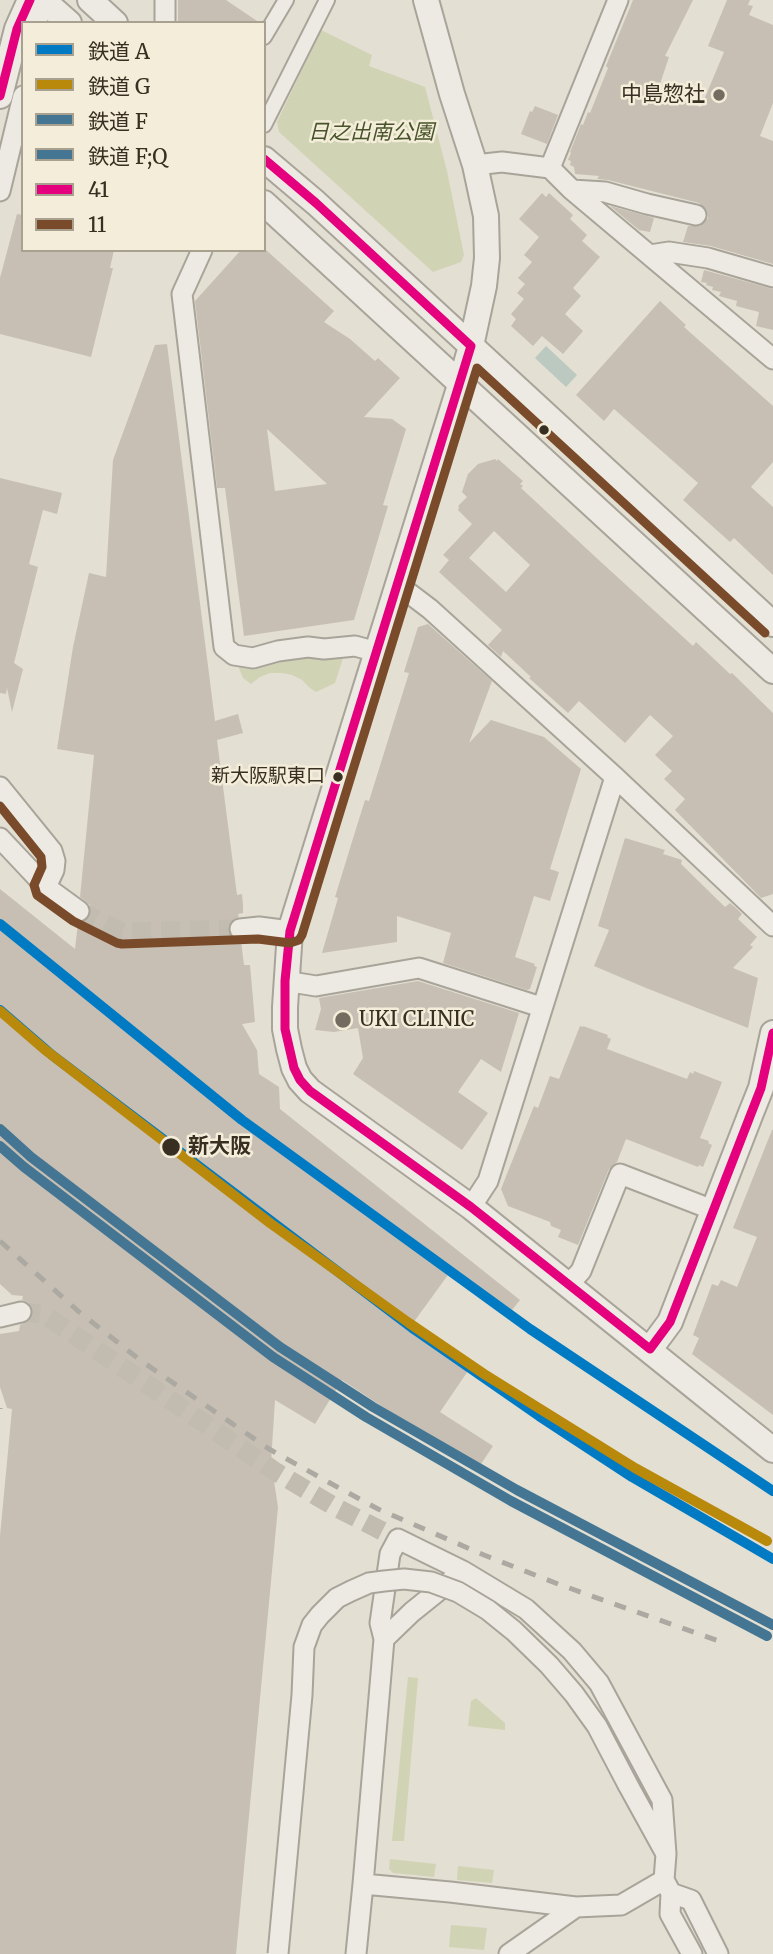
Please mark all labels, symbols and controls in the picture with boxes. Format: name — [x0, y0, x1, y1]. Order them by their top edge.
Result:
legend — [21, 21, 266, 252]
text: 鉄道 A — [88, 38, 150, 65]
text: 鉄道 G — [88, 73, 150, 100]
place label: 中島惣社 — [621, 82, 705, 108]
marker: 中島惣社 — [711, 87, 727, 103]
text: 鉄道 F — [88, 108, 148, 135]
park label: 日之出南公園 — [308, 120, 434, 146]
text: 鉄道 F;Q — [88, 143, 168, 170]
text: 41 — [88, 176, 109, 203]
text: 11 — [88, 211, 106, 238]
unlabelled marker — [537, 423, 551, 437]
place label: 新大阪駅東口 — [211, 766, 325, 788]
marker: 新大阪駅東口 — [331, 770, 345, 784]
place label: UKI CLINIC — [359, 1007, 474, 1033]
marker: UKI CLINIC — [333, 1010, 353, 1030]
place label: 新大阪 — [188, 1134, 251, 1160]
marker: 新大阪 — [160, 1136, 182, 1158]

